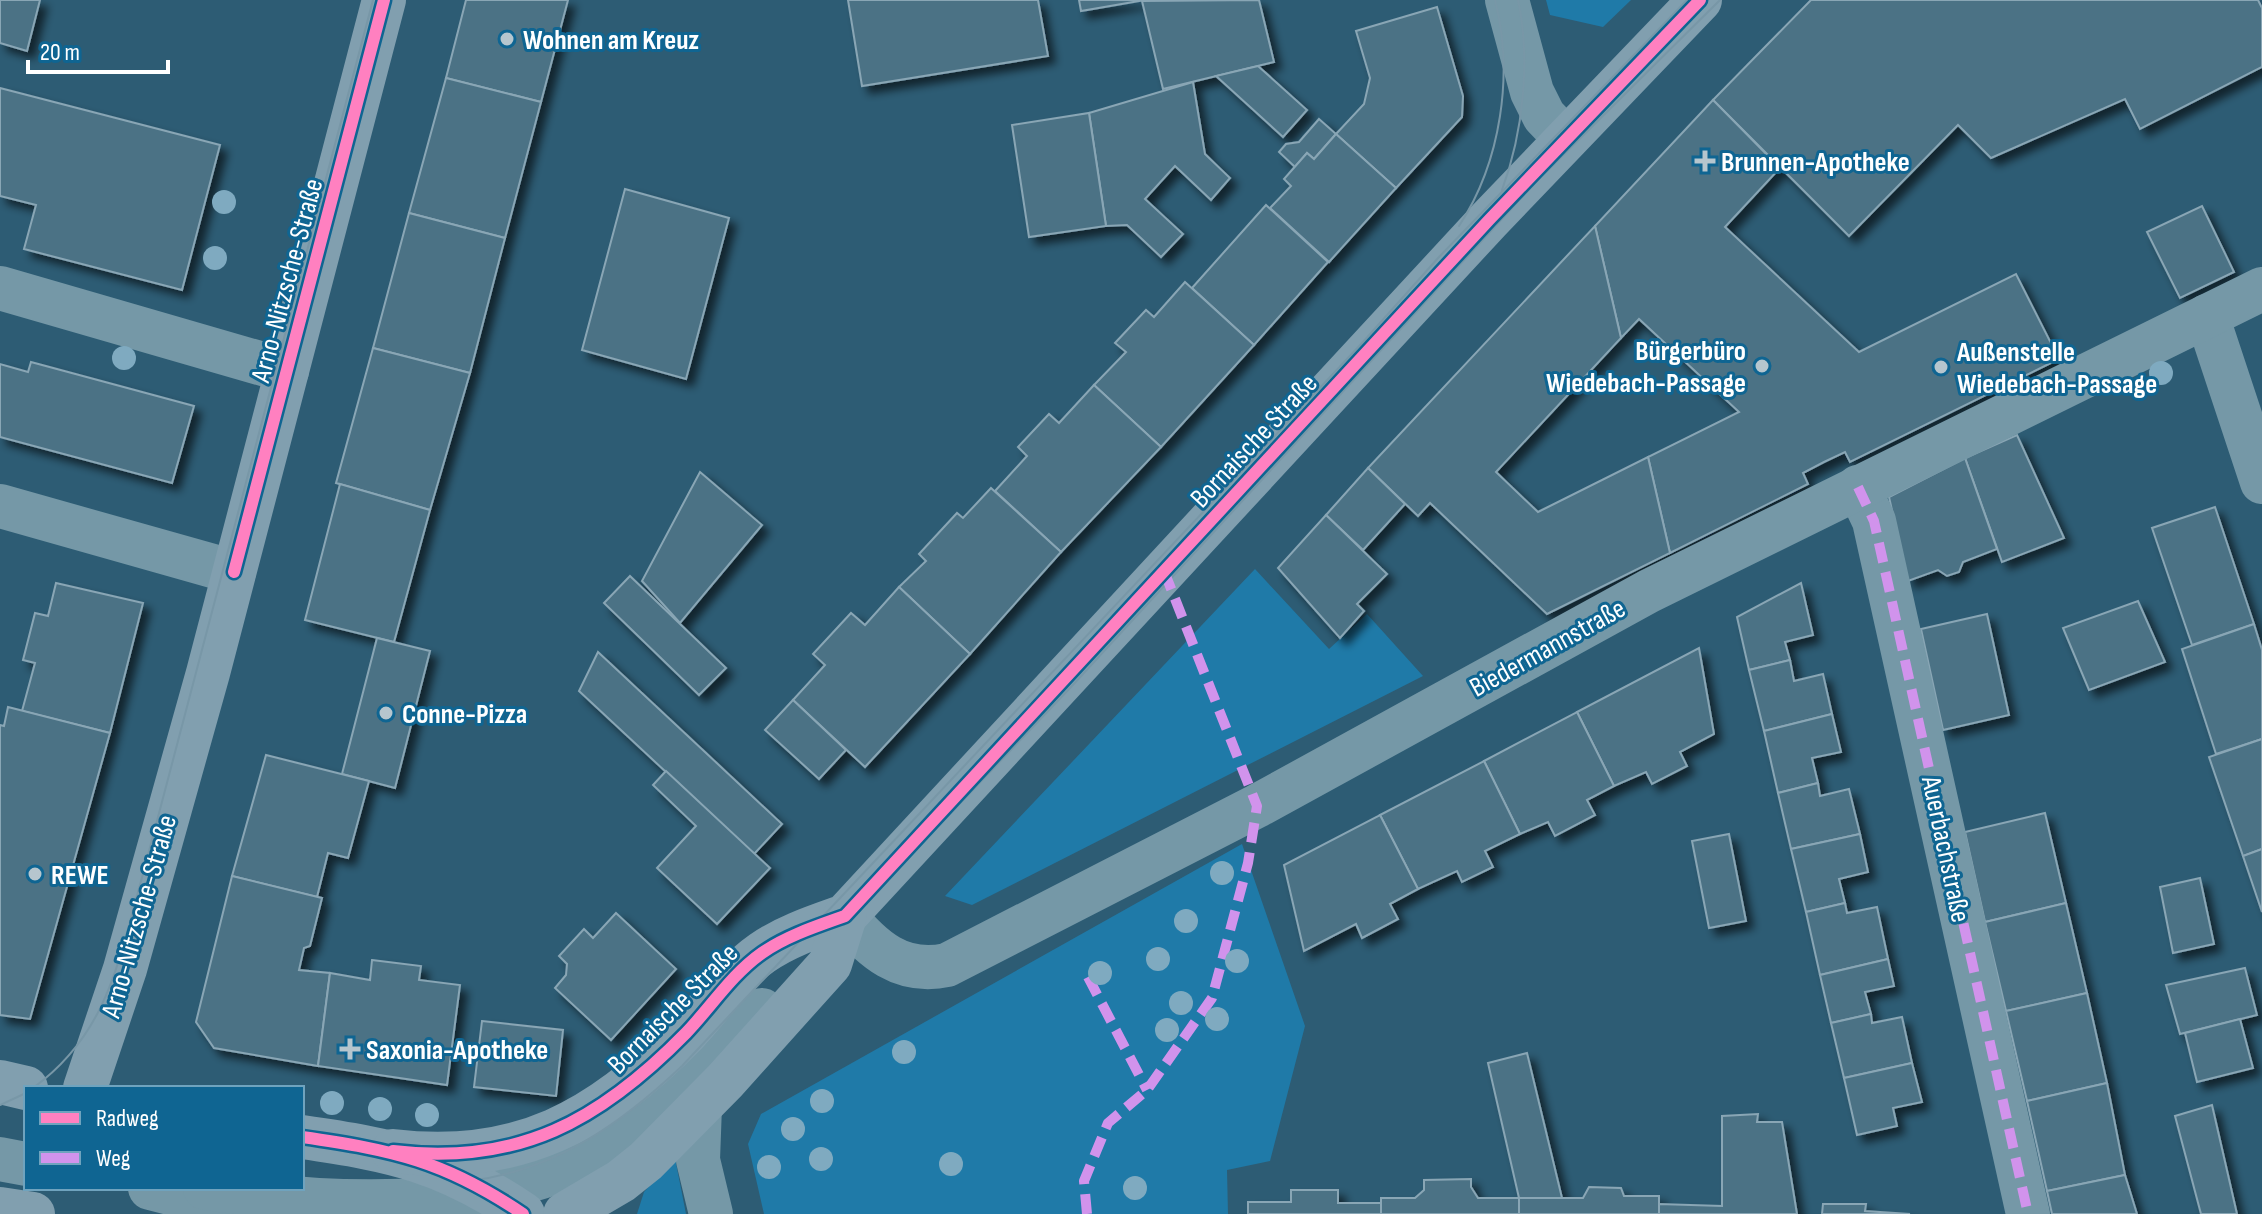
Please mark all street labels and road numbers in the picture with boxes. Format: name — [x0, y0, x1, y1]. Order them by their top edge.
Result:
street label: Arno-Nitzsche-Straße — [244, 175, 330, 387]
street label: Bornaische Straße — [1184, 367, 1324, 515]
street label: Biedermannstraße — [1464, 592, 1631, 705]
street label: Auerbachstraße — [1914, 772, 1977, 925]
street label: Arno-Nitzsche-Straße — [94, 811, 184, 1022]
street label: Bornaische Straße — [601, 937, 745, 1081]

